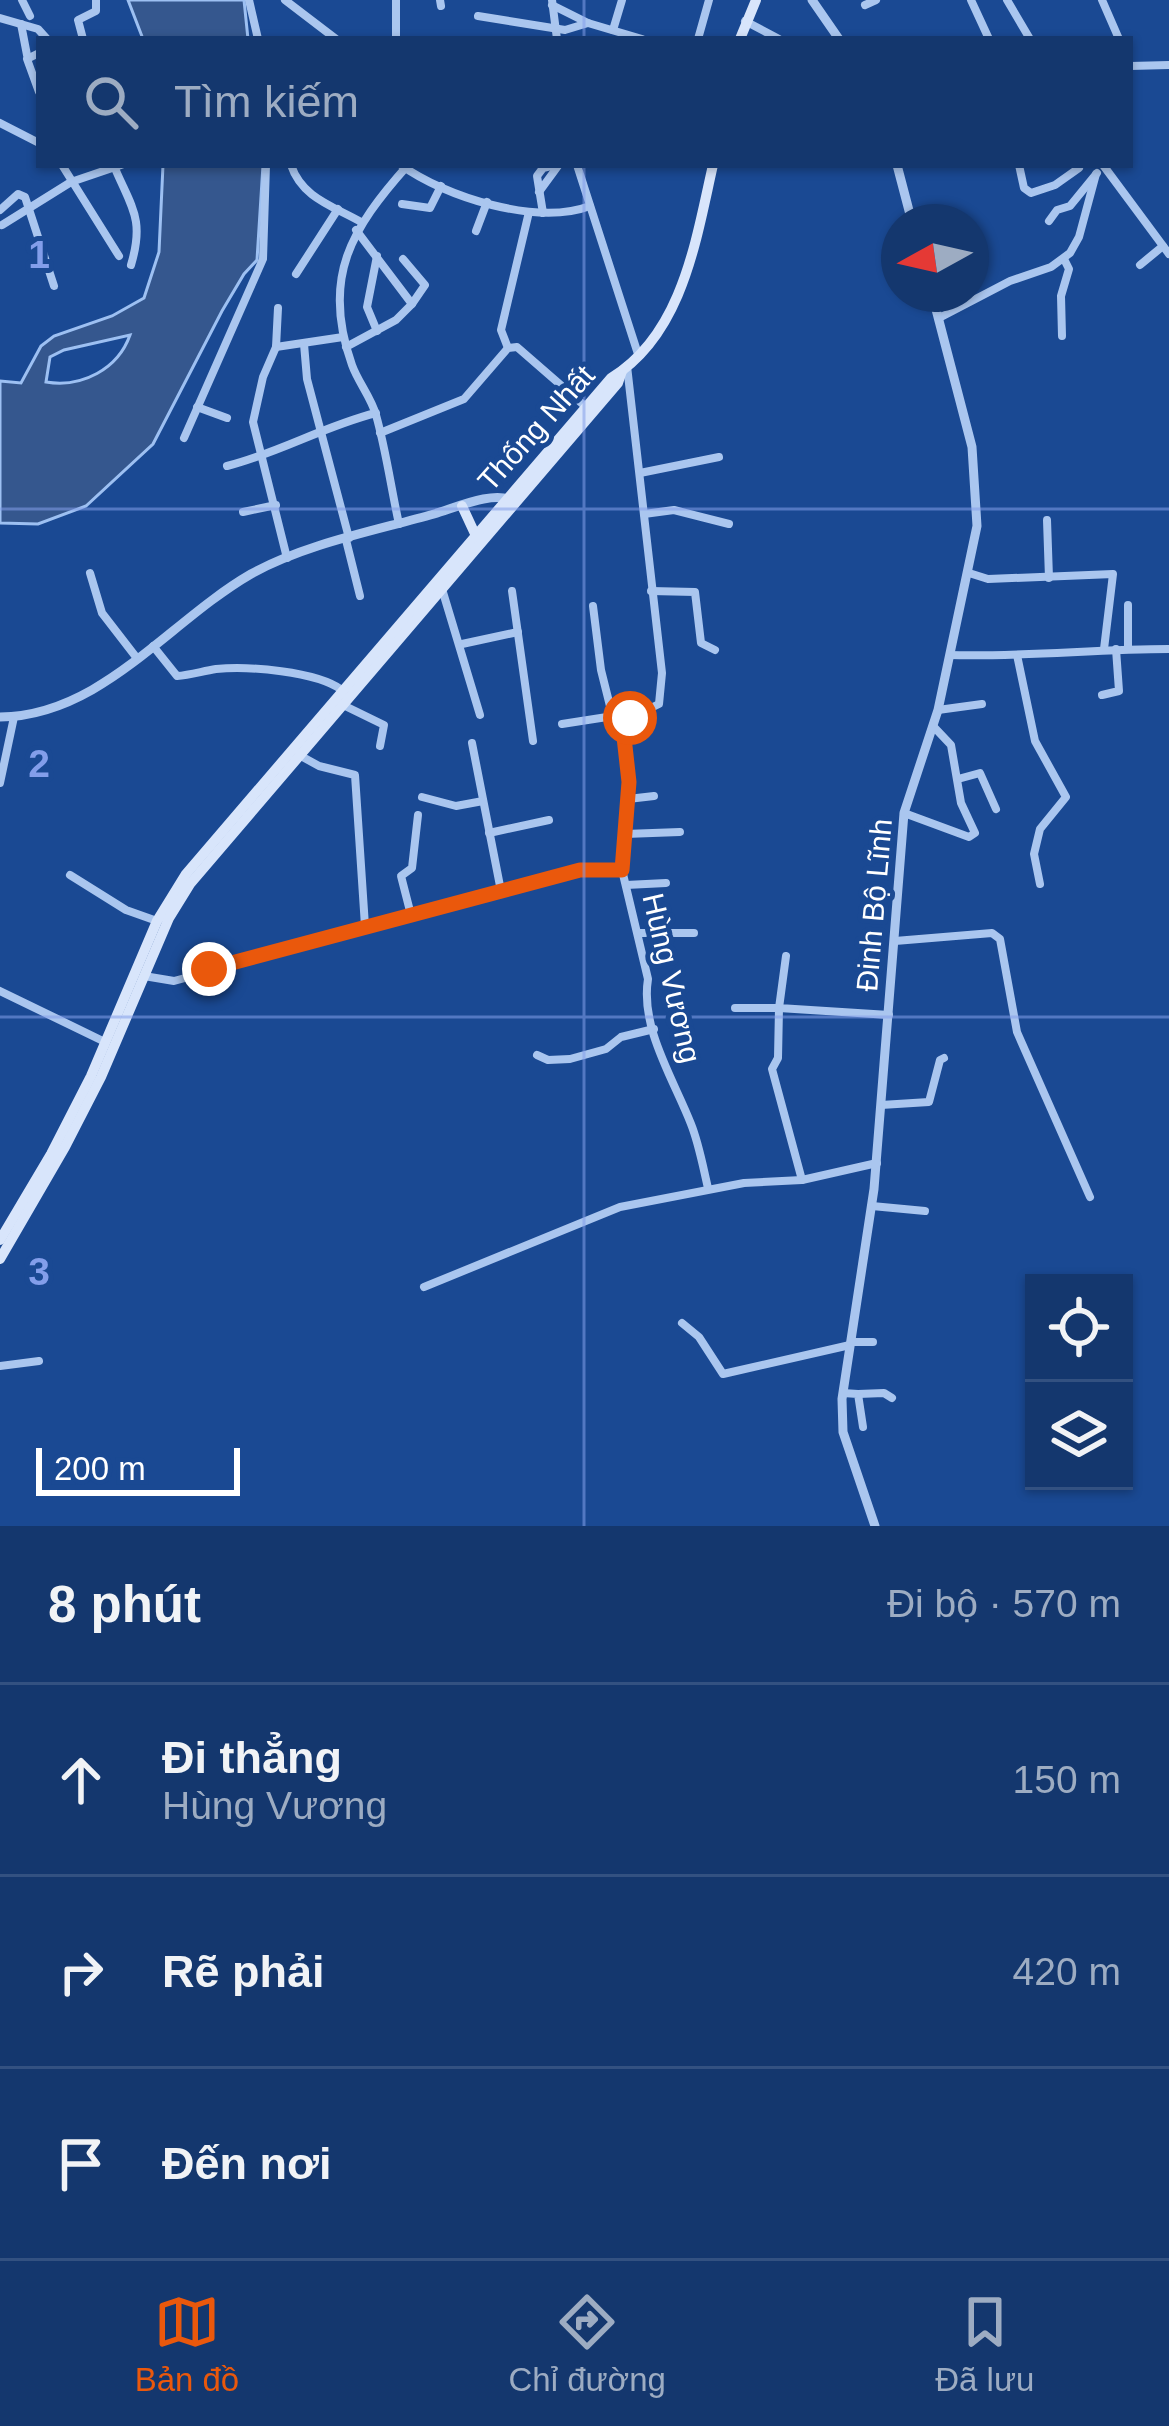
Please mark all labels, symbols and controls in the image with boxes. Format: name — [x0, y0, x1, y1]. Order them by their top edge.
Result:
search box — [36, 36, 1133, 168]
icon: search — [78, 69, 144, 135]
text: Tìm kiếm — [174, 76, 359, 127]
north arrow — [881, 204, 989, 312]
text: 1 — [28, 233, 50, 276]
street label: Thống Nhất — [471, 358, 601, 497]
route start — [603, 691, 657, 745]
text: 2 — [28, 742, 50, 785]
street label: Đinh Bộ Lĩnh — [850, 817, 898, 993]
street label: Hùng Vương — [636, 890, 708, 1066]
route end — [182, 942, 236, 996]
text: 3 — [28, 1250, 50, 1293]
map controls — [1025, 1274, 1133, 1490]
button: locate — [1025, 1274, 1133, 1382]
button: layers — [1025, 1382, 1133, 1490]
scale bar — [36, 1442, 240, 1495]
text: 200 m — [54, 1450, 146, 1487]
text: 8 phút — [48, 1576, 201, 1633]
text: Đi bộ · 570 m — [887, 1582, 1121, 1625]
text: Đi thẳng — [162, 1732, 342, 1783]
icon: ahead — [48, 1747, 114, 1813]
text: 150 m — [1013, 1758, 1121, 1801]
text: Hùng Vương — [162, 1784, 387, 1827]
icon: right — [48, 1939, 114, 2005]
text: Rẽ phải — [162, 1946, 325, 1997]
text: 420 m — [1013, 1950, 1121, 1993]
icon: arrive — [48, 2131, 114, 2197]
text: Đến nơi — [162, 2138, 332, 2189]
tab: Bản đồ — [135, 2289, 239, 2399]
tab: Chỉ đường — [508, 2289, 666, 2399]
tab: Đã lưu — [935, 2289, 1034, 2399]

